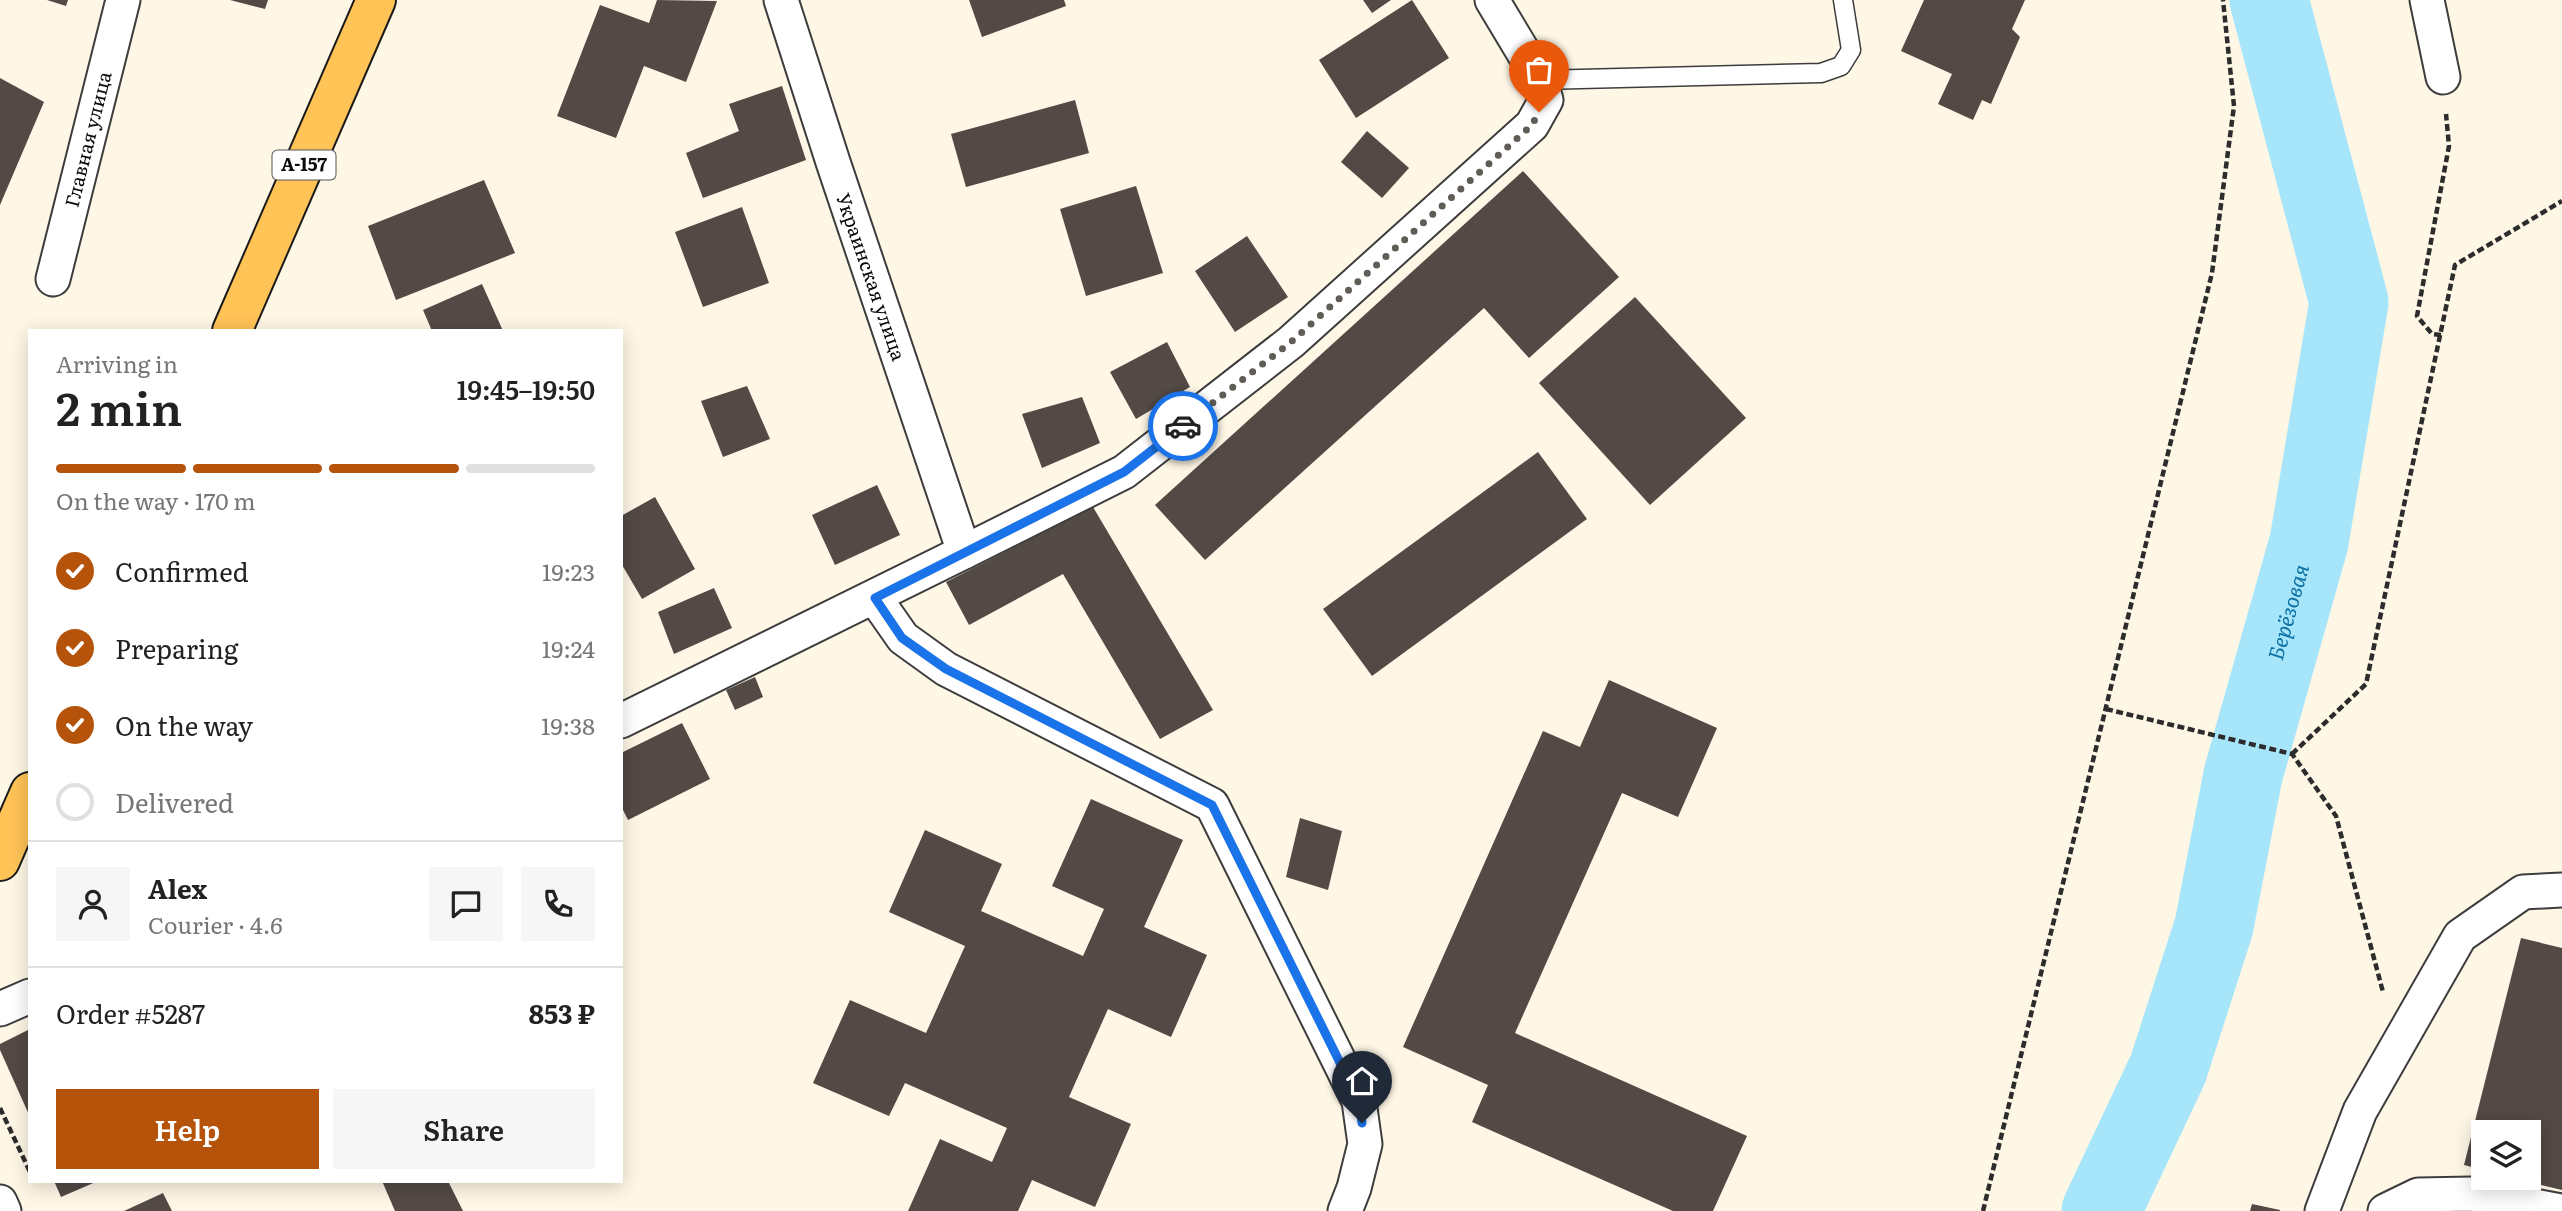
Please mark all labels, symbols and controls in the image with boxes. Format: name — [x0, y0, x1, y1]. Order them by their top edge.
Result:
pin — [1509, 40, 1569, 112]
icon: bag — [1520, 51, 1558, 89]
street label: Главная улица — [57, 67, 118, 210]
road number: А-157 — [272, 150, 336, 180]
street label: Украинская улица — [830, 189, 914, 365]
text: Arriving in — [56, 346, 178, 380]
text: 19:45–19:50 — [457, 369, 595, 408]
text: 2 min — [56, 372, 182, 440]
courier — [1148, 391, 1218, 461]
icon: car — [1164, 407, 1202, 445]
text: On the way · 170 m — [56, 483, 256, 517]
text: Confirmed — [115, 551, 249, 590]
icon: check — [56, 552, 94, 590]
text: 19:23 — [542, 554, 595, 588]
water label: Берёзовая — [2258, 560, 2315, 663]
text: Preparing — [115, 628, 238, 667]
icon: check — [56, 629, 94, 667]
text: 19:24 — [542, 631, 595, 665]
text: On the way — [115, 705, 253, 744]
icon: check — [56, 706, 94, 744]
text: 19:38 — [541, 708, 595, 742]
text: Delivered — [115, 782, 234, 821]
button: person — [56, 867, 130, 941]
button: chat — [429, 867, 503, 941]
button: phone — [521, 867, 595, 941]
text: Alex — [148, 868, 207, 907]
text: Courier · 4.6 — [148, 907, 283, 941]
text: Order #5287 — [56, 993, 205, 1032]
text: 853 ₽ — [529, 993, 595, 1032]
pin — [1332, 1051, 1392, 1123]
icon: home — [1343, 1062, 1381, 1100]
button: Help — [56, 1089, 319, 1169]
button: Share — [333, 1089, 595, 1169]
map controls — [2471, 1120, 2541, 1190]
button: layers — [2471, 1120, 2541, 1190]

